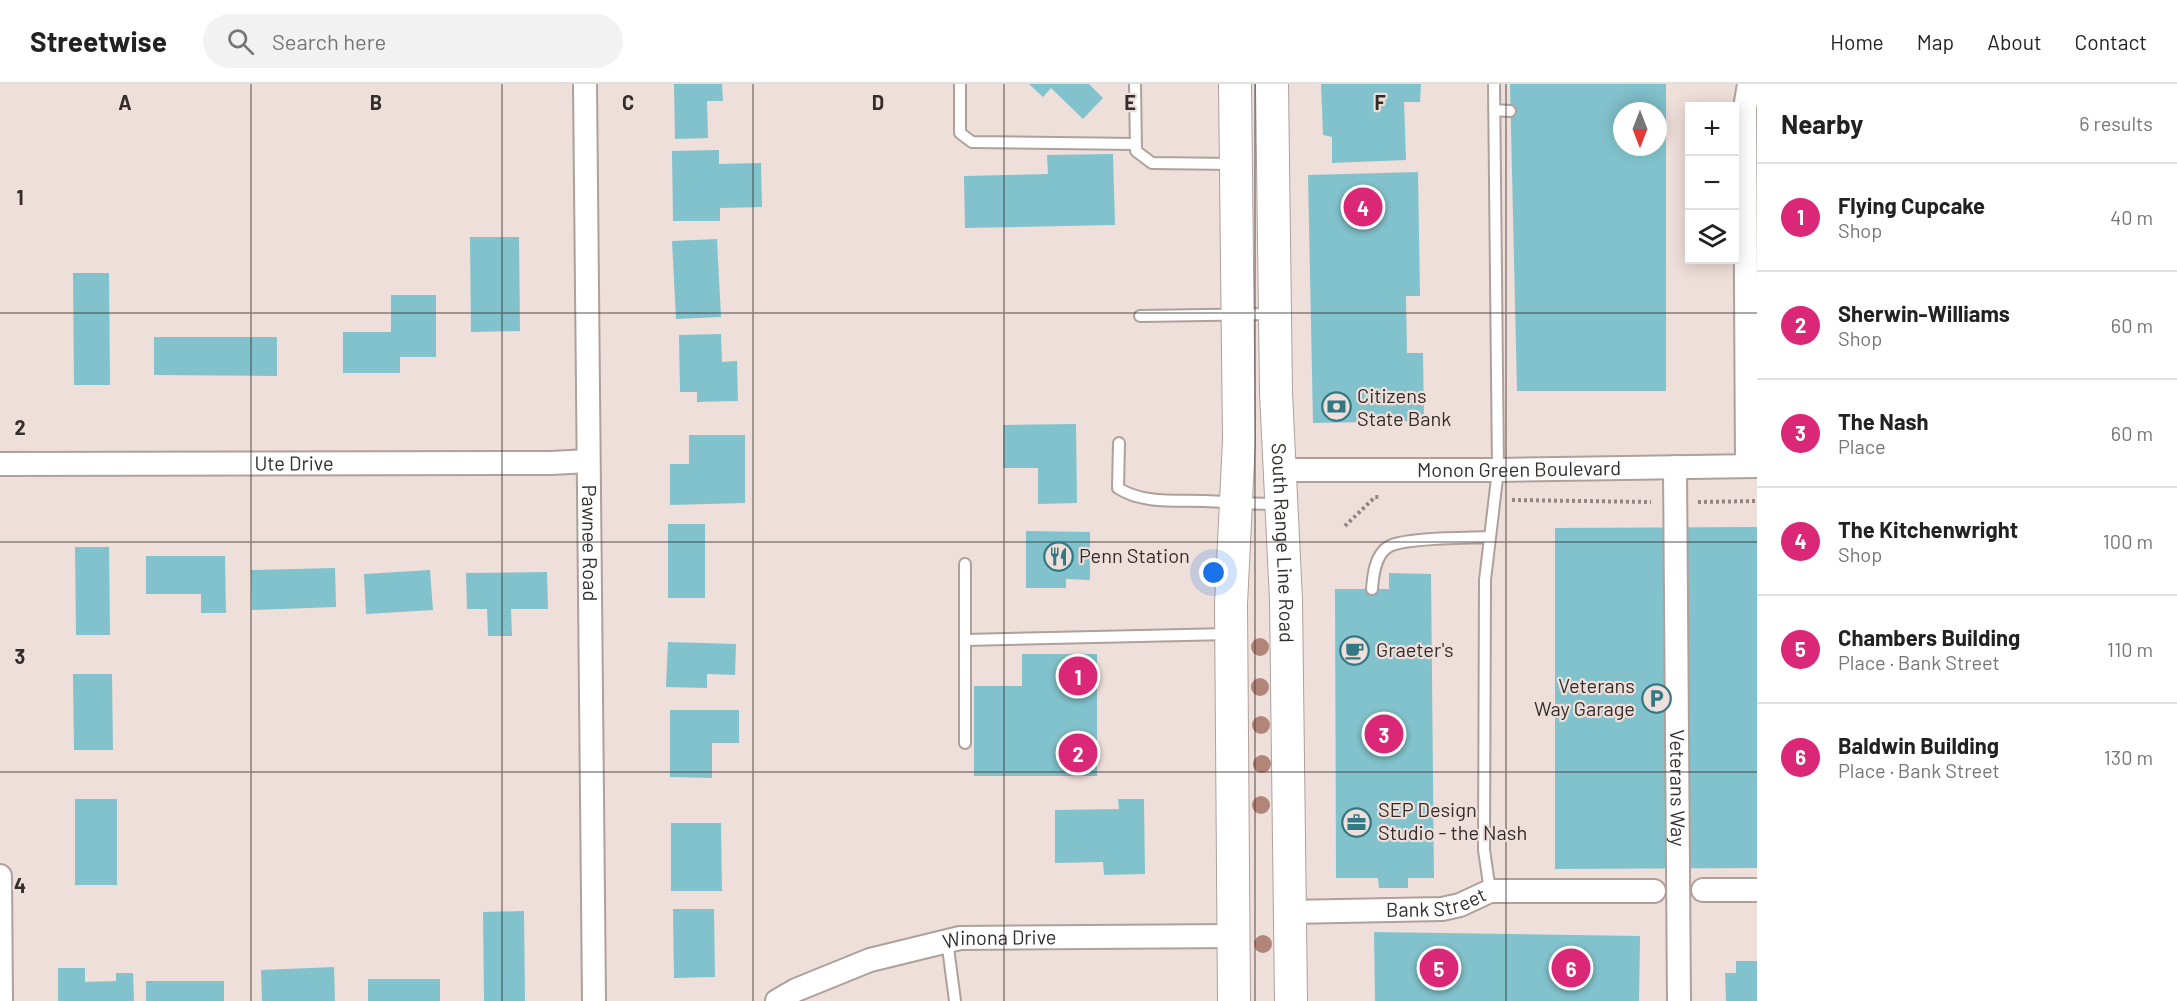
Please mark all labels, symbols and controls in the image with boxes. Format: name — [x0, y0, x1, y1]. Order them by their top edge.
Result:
search box — [203, 14, 623, 68]
text: Streetwise — [30, 24, 167, 58]
icon: search — [224, 25, 257, 58]
text: Search here — [272, 28, 386, 54]
text: Home — [1830, 29, 1884, 54]
text: Map — [1917, 29, 1954, 54]
text: About — [1987, 29, 2042, 54]
text: Contact — [2075, 29, 2147, 54]
text: A — [118, 90, 132, 114]
text: B — [370, 90, 382, 114]
text: C — [622, 90, 634, 114]
text: D — [872, 90, 884, 114]
text: E — [1124, 90, 1136, 114]
text: F — [1374, 90, 1386, 114]
north arrow — [1613, 102, 1667, 156]
map controls — [1685, 102, 1739, 264]
button: + — [1685, 102, 1739, 156]
text: Nearby — [1781, 108, 1863, 139]
text: 6 results — [2079, 111, 2153, 135]
button: − — [1685, 156, 1739, 210]
pin: 4 — [1344, 184, 1382, 230]
text: 1 — [16, 185, 24, 209]
text: Flying Cupcake — [1838, 192, 1985, 218]
text: 1 — [1797, 205, 1804, 229]
text: 40 m — [2110, 205, 2153, 229]
button: layers — [1685, 210, 1739, 264]
text: Shop — [1838, 218, 1882, 242]
text: Sherwin-Williams — [1838, 300, 2010, 326]
text: 2 — [1795, 313, 1806, 337]
text: 60 m — [2111, 313, 2153, 337]
text: Shop — [1838, 326, 1882, 350]
place label: Citizens State Bank — [1357, 383, 1451, 430]
bank icon: Citizens State Bank — [1320, 391, 1352, 423]
text: The Nash — [1838, 408, 1929, 434]
text: 2 — [14, 415, 26, 439]
text: 3 — [1795, 421, 1806, 445]
text: 60 m — [2111, 421, 2153, 445]
text: Place — [1838, 434, 1886, 458]
street label: South Range Line Road — [1267, 442, 1300, 643]
street label: Ute Drive — [254, 450, 334, 475]
street label: Monon Green Boulevard — [1417, 455, 1621, 481]
street label: Pawnee Road — [578, 485, 603, 601]
text: The Kitchenwright — [1838, 516, 2018, 542]
text: 4 — [1794, 529, 1807, 553]
text: 100 m — [2103, 529, 2153, 553]
restaurant icon: Penn Station — [1042, 540, 1074, 572]
text: Shop — [1838, 542, 1882, 566]
place label: Penn Station — [1079, 543, 1190, 567]
your location — [1199, 558, 1228, 587]
text: Chambers Building — [1838, 624, 2020, 650]
cafe icon: Graeter's — [1339, 634, 1371, 666]
place label: Graeter's — [1376, 637, 1454, 661]
text: 5 — [1795, 637, 1806, 661]
text: 110 m — [2107, 637, 2153, 661]
text: 3 — [15, 644, 25, 668]
text: Place · Bank Street — [1838, 650, 2000, 674]
pin: 1 — [1058, 654, 1098, 698]
place label: Veterans Way Garage — [1534, 673, 1635, 720]
parking icon: Veterans Way Garage — [1640, 682, 1672, 714]
pin: 3 — [1364, 712, 1404, 756]
street label: Veterans Way — [1666, 729, 1691, 846]
pin: 2 — [1058, 730, 1098, 776]
text: Baldwin Building — [1838, 732, 1999, 758]
text: 6 — [1795, 745, 1806, 769]
text: 130 m — [2104, 745, 2153, 769]
text: Place · Bank Street — [1838, 758, 2000, 782]
place label: SEP Design Studio - the Nash — [1378, 797, 1527, 844]
office icon: SEP Design Studio - the Nash — [1341, 806, 1373, 838]
text: 4 — [14, 873, 26, 897]
street label: Bank Street — [1386, 882, 1490, 921]
street label: Winona Drive — [940, 924, 1057, 953]
pin: 5 — [1420, 946, 1458, 990]
pin: 6 — [1552, 946, 1590, 990]

